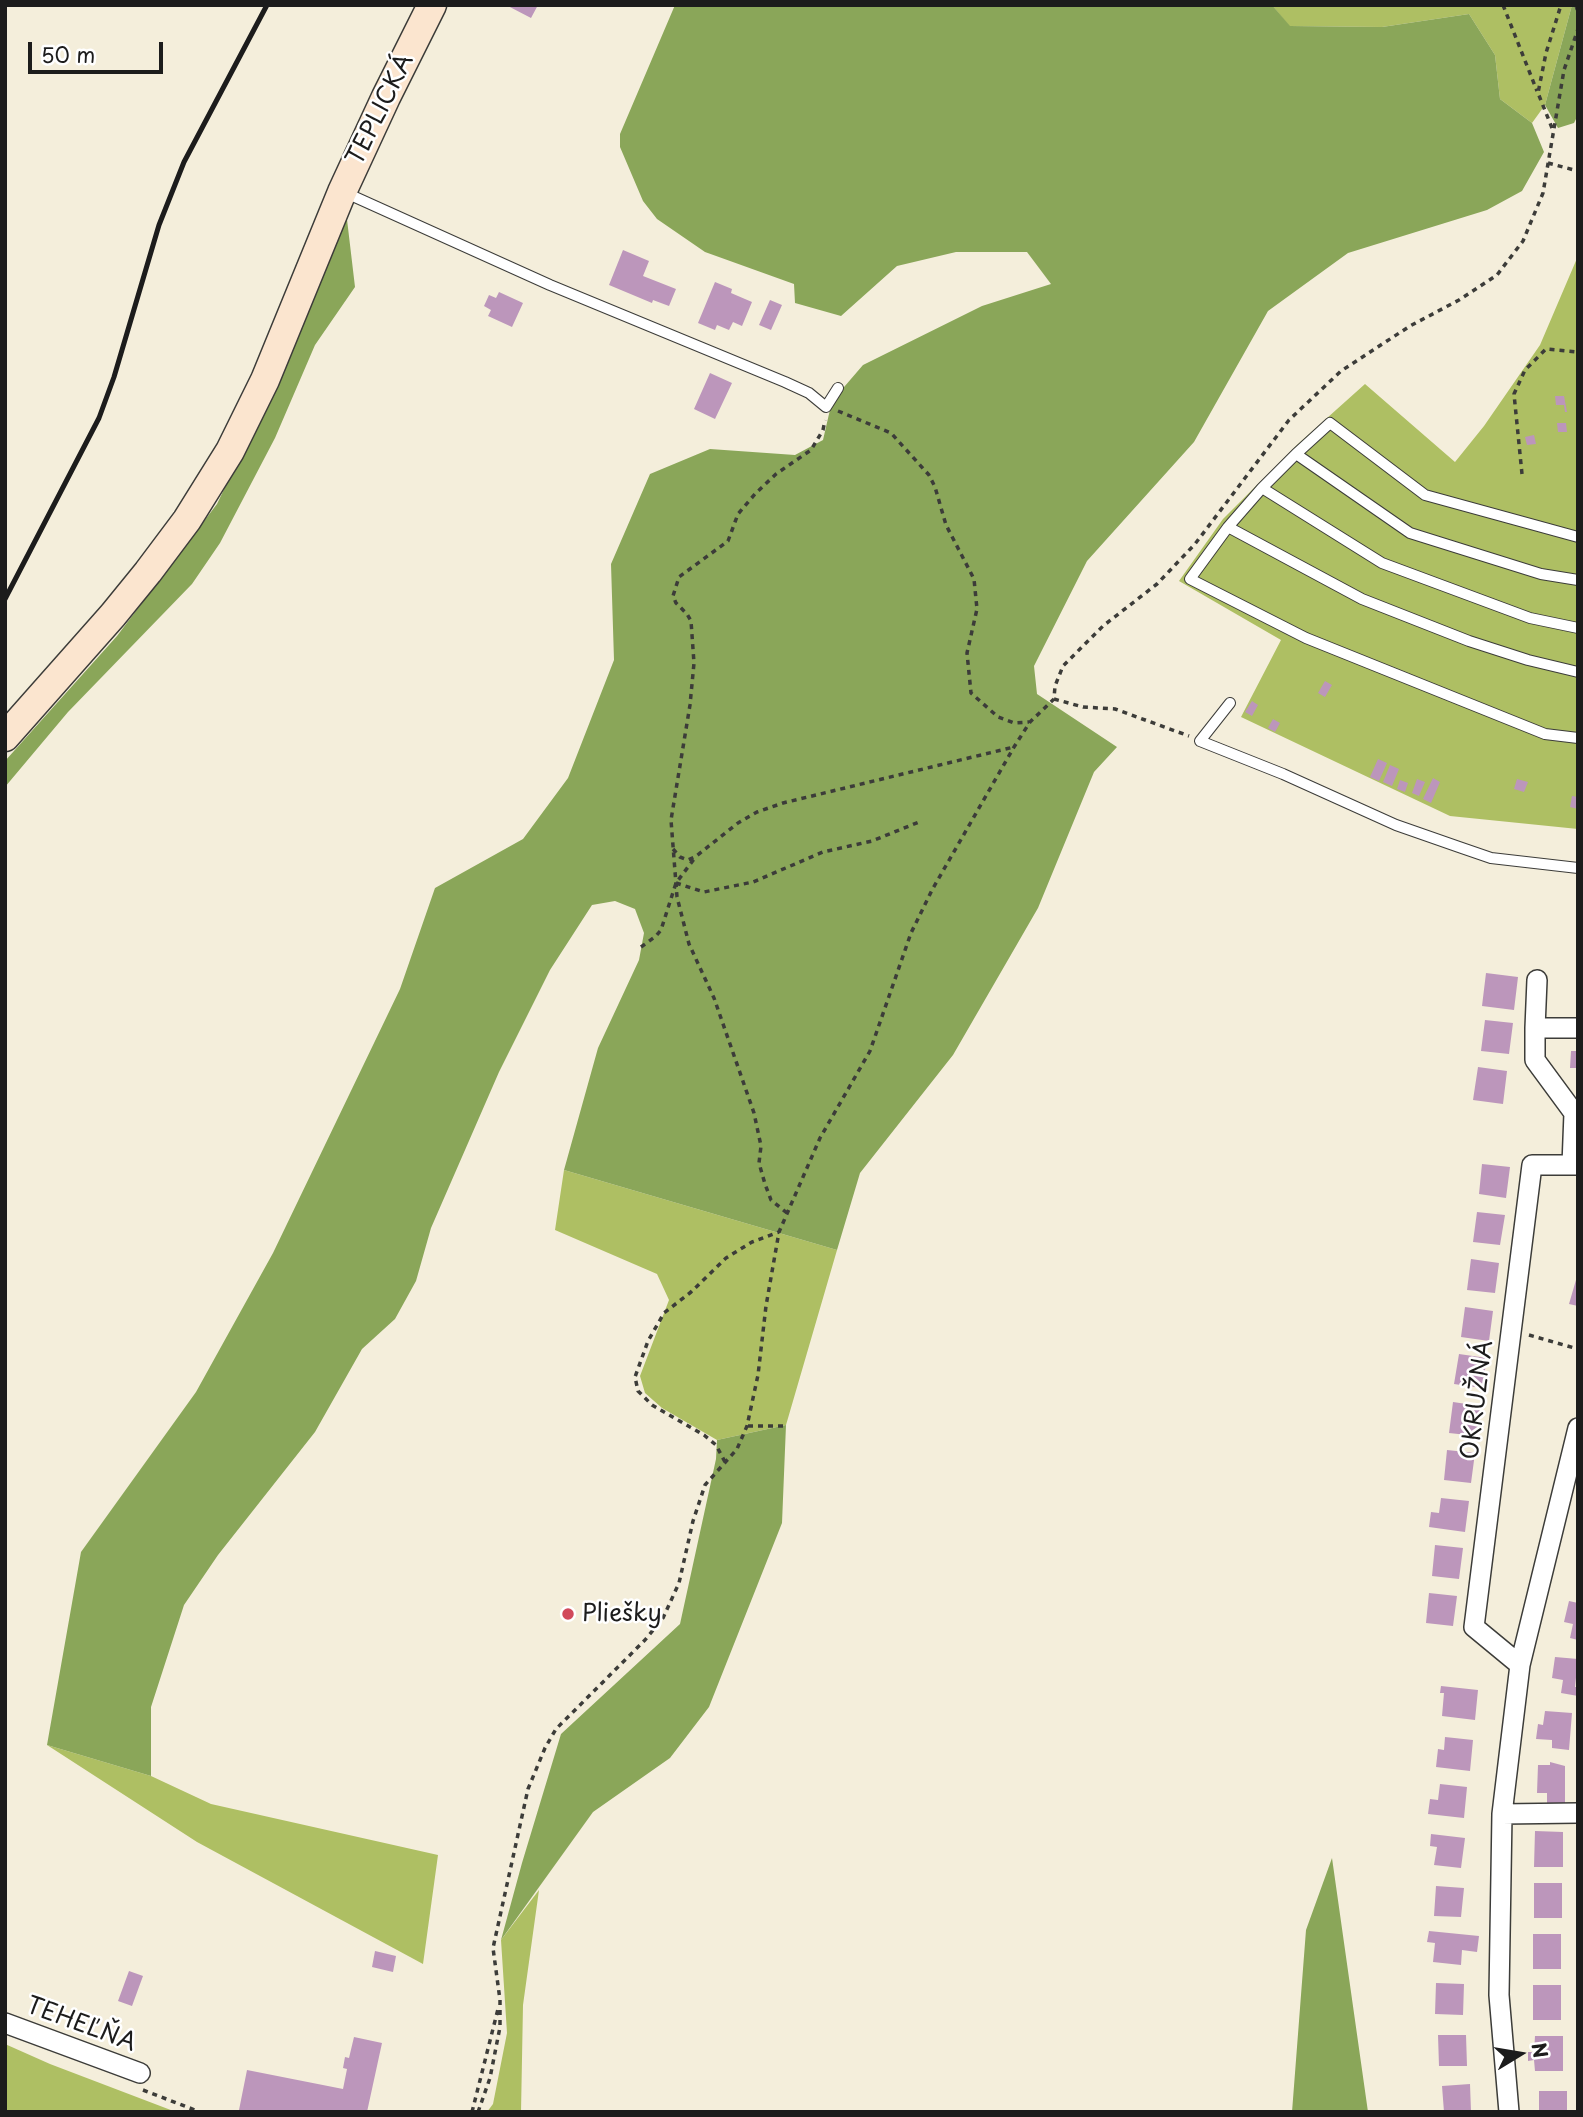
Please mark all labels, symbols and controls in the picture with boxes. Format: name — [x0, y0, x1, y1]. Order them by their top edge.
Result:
scale bar — [32, 28, 166, 72]
text: 50 m — [41, 38, 95, 70]
street label: TEPLICKÁ — [342, 50, 420, 170]
street label: OKRUŽNÁ — [1456, 1339, 1500, 1461]
place label: Pliešky — [582, 1600, 662, 1628]
marker: Pliešky — [560, 1606, 576, 1622]
street label: TEHEĽŇA — [22, 1992, 140, 2058]
north arrow — [1485, 2019, 1555, 2089]
text: N — [1525, 2040, 1556, 2060]

